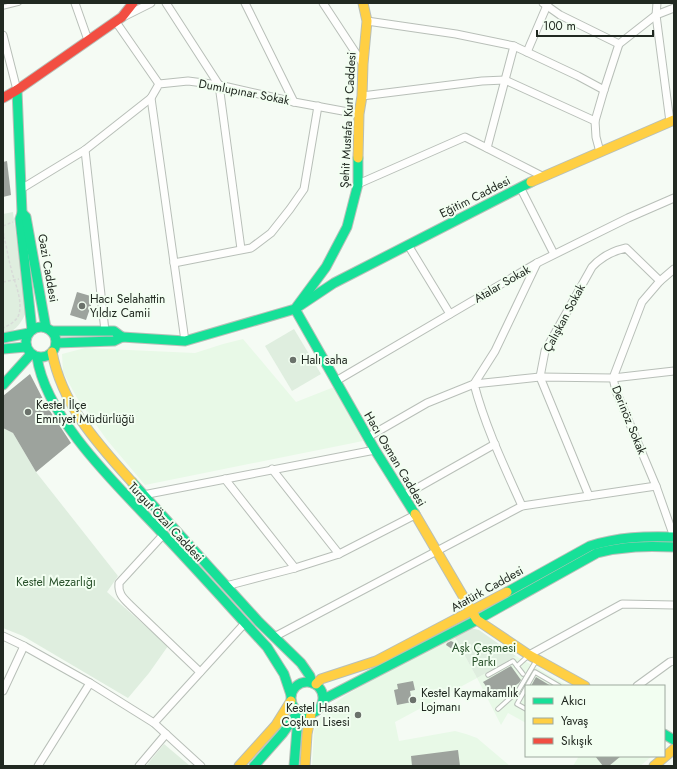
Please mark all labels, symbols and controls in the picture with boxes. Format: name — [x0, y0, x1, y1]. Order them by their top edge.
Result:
scale bar — [537, 12, 653, 38]
text: 100 m — [543, 17, 576, 35]
street label: Şehit Mustafa Kurt Caddesi — [335, 52, 361, 188]
street label: Dumlupınar Sokak — [197, 74, 292, 110]
street label: Eğitim Caddesi — [436, 171, 514, 223]
street label: Gazi Caddesi — [33, 232, 63, 304]
street label: Atalar Sokak — [471, 260, 534, 307]
street label: Çalışkan Sokak — [538, 280, 590, 355]
place label: Hacı Selahattin Yıldız Camii — [90, 290, 165, 322]
marker: Hacı Selahattin Yıldız Camii — [77, 301, 87, 311]
place label: Halı saha — [301, 351, 348, 369]
marker: Halı saha — [288, 355, 298, 365]
street label: Derinöz Sokak — [607, 383, 651, 458]
place label: Kestel İlçe Emniyet Müdürlüğü — [36, 396, 135, 428]
marker: Kestel İlçe Emniyet Müdürlüğü — [23, 407, 33, 417]
street label: Hacı Osman Caddesi — [359, 408, 431, 510]
street label: Turgut Özal Caddesi — [124, 478, 208, 566]
street label: Atatürk Caddesi — [447, 562, 527, 616]
park label: Kestel Mezarlığı — [16, 573, 96, 591]
park label: Aşk Çeşmesi Parkı — [452, 639, 516, 671]
place label: Kestel Kaymakamlık Lojmanı — [421, 684, 519, 716]
legend — [525, 685, 665, 757]
text: Akıcı — [561, 692, 586, 710]
marker: Kestel Kaymakamlık Lojmanı — [408, 695, 418, 705]
place label: Kestel Hasan Coşkun Lisesi — [282, 699, 350, 731]
marker: Kestel Hasan Coşkun Lisesi — [353, 710, 363, 720]
text: Yavaş — [561, 712, 588, 730]
text: Sıkışık — [561, 732, 593, 750]

